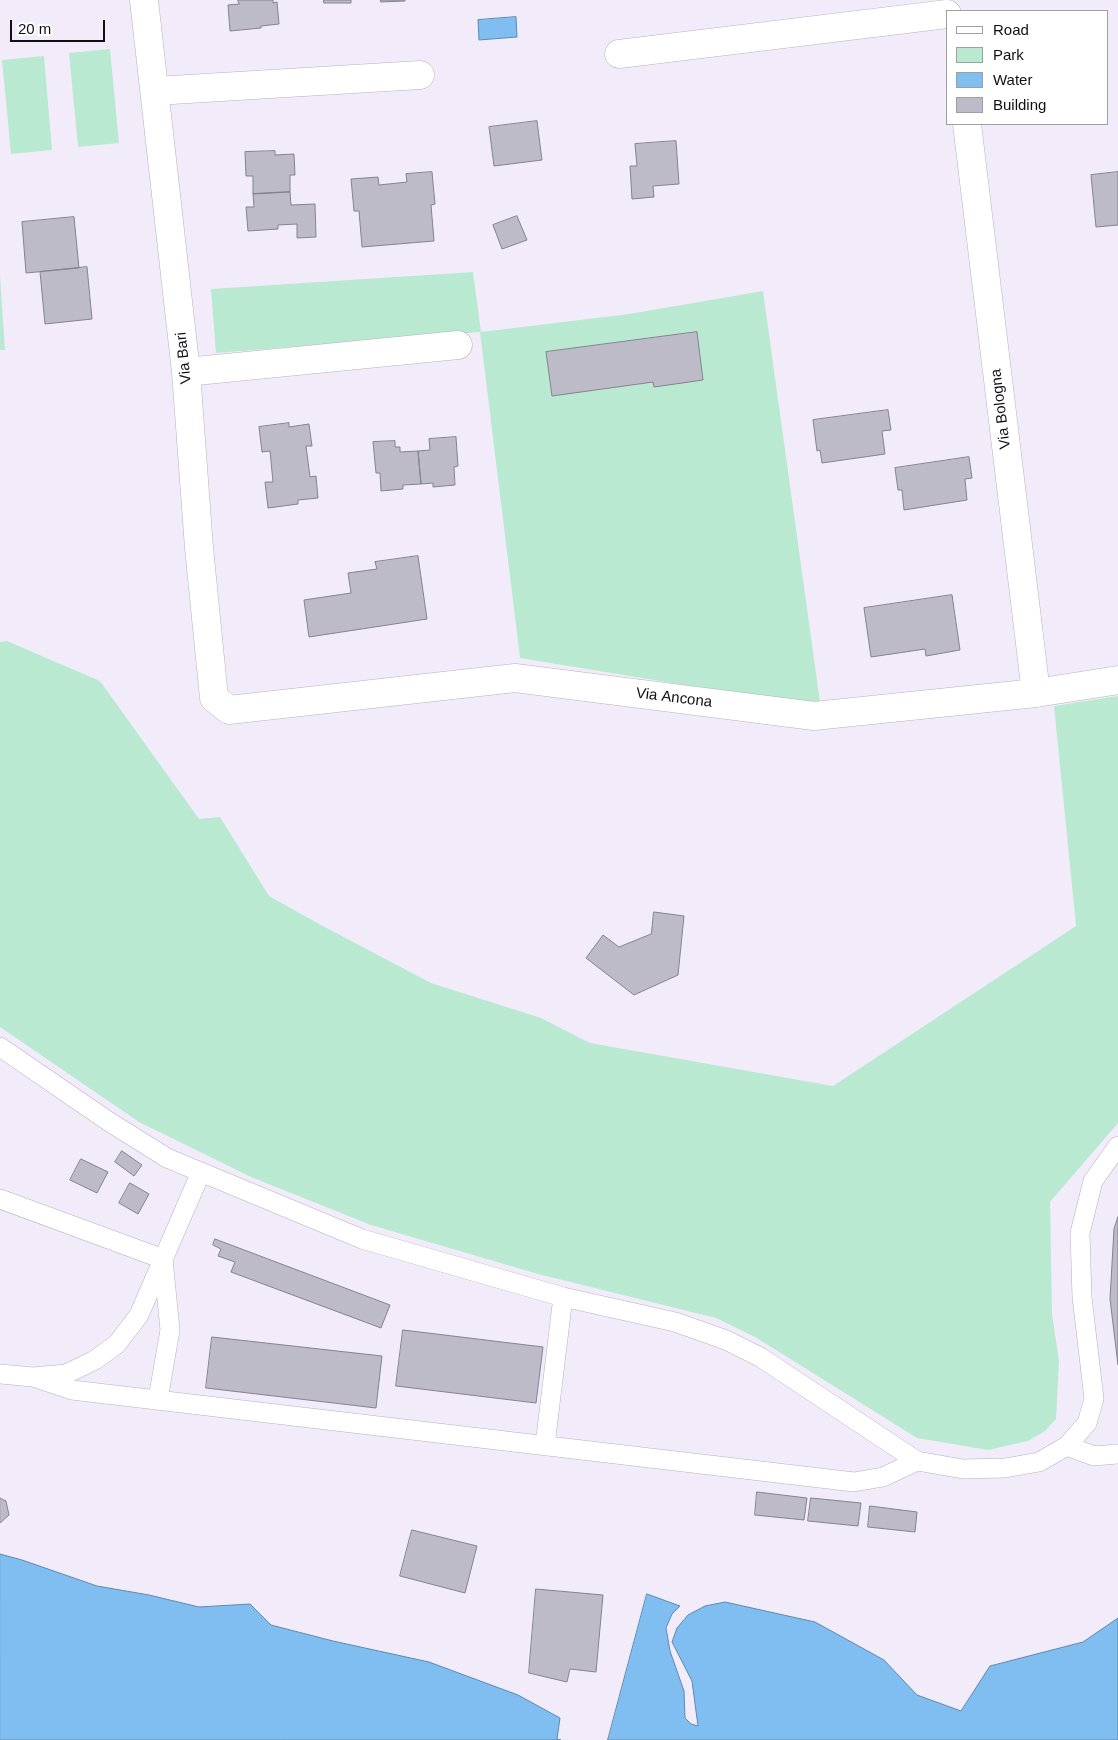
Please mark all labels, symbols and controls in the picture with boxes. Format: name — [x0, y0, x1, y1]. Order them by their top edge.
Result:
scale bar — [12, 10, 108, 42]
legend — [946, 10, 1108, 125]
text: 20 m — [18, 20, 51, 37]
text: Road — [993, 21, 1029, 38]
text: Park — [993, 46, 1024, 63]
text: Water — [993, 71, 1032, 88]
text: Building — [993, 96, 1046, 113]
street label: Via Bari — [172, 331, 196, 385]
street label: Via Bologna — [987, 368, 1015, 450]
street label: Via Ancona — [635, 684, 713, 712]

